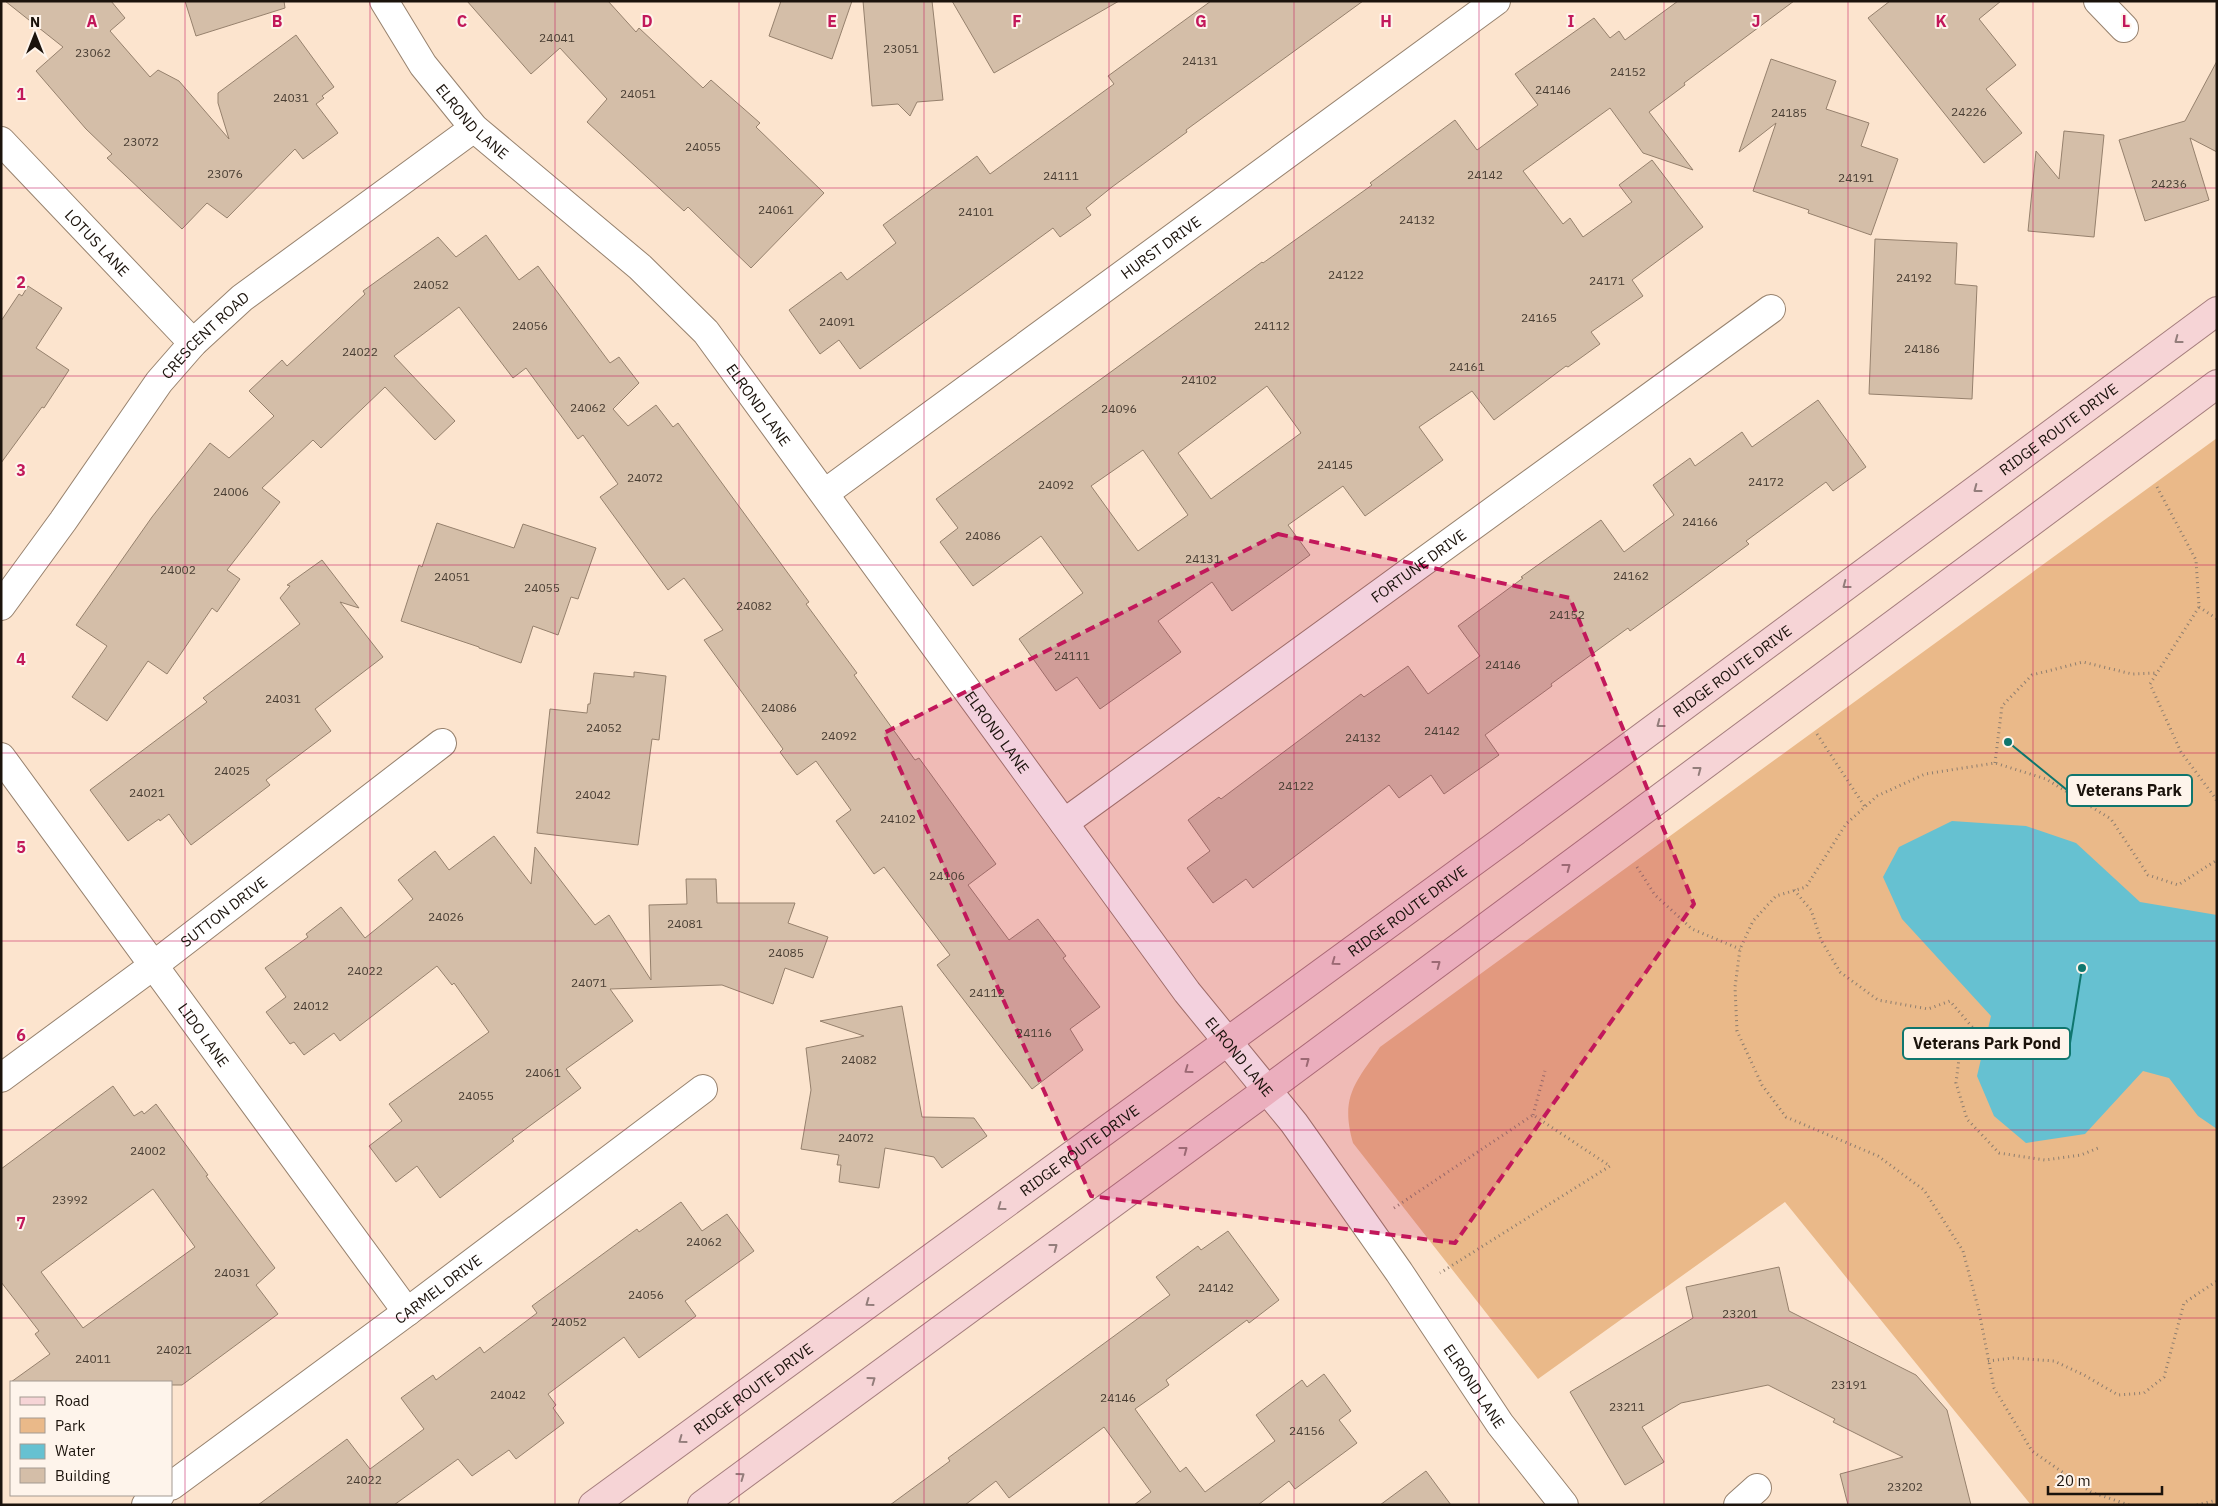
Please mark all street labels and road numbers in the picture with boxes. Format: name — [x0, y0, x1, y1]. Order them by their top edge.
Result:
street label: ELROND LANE — [432, 80, 513, 163]
street label: LOTUS LANE — [61, 205, 134, 280]
street label: HURST DRIVE — [1117, 211, 1204, 283]
street label: CRESCENT ROAD — [157, 287, 252, 383]
street label: ELROND LANE — [723, 360, 795, 450]
street label: RIDGE ROUTE DRIVE — [1995, 378, 2121, 479]
street label: FORTUNE DRIVE — [1367, 524, 1470, 606]
street label: RIDGE ROUTE DRIVE — [1669, 620, 1795, 721]
street label: ELROND LANE — [961, 687, 1034, 777]
street label: RIDGE ROUTE DRIVE — [1344, 861, 1470, 960]
street label: SUTTON DRIVE — [176, 872, 271, 951]
street label: LIDO LANE — [174, 999, 234, 1070]
street label: ELROND LANE — [1201, 1013, 1278, 1100]
street label: RIDGE ROUTE DRIVE — [1016, 1100, 1143, 1200]
street label: CARMEL DRIVE — [391, 1250, 485, 1328]
street label: RIDGE ROUTE DRIVE — [689, 1338, 816, 1438]
street label: ELROND LANE — [1440, 1340, 1510, 1432]

